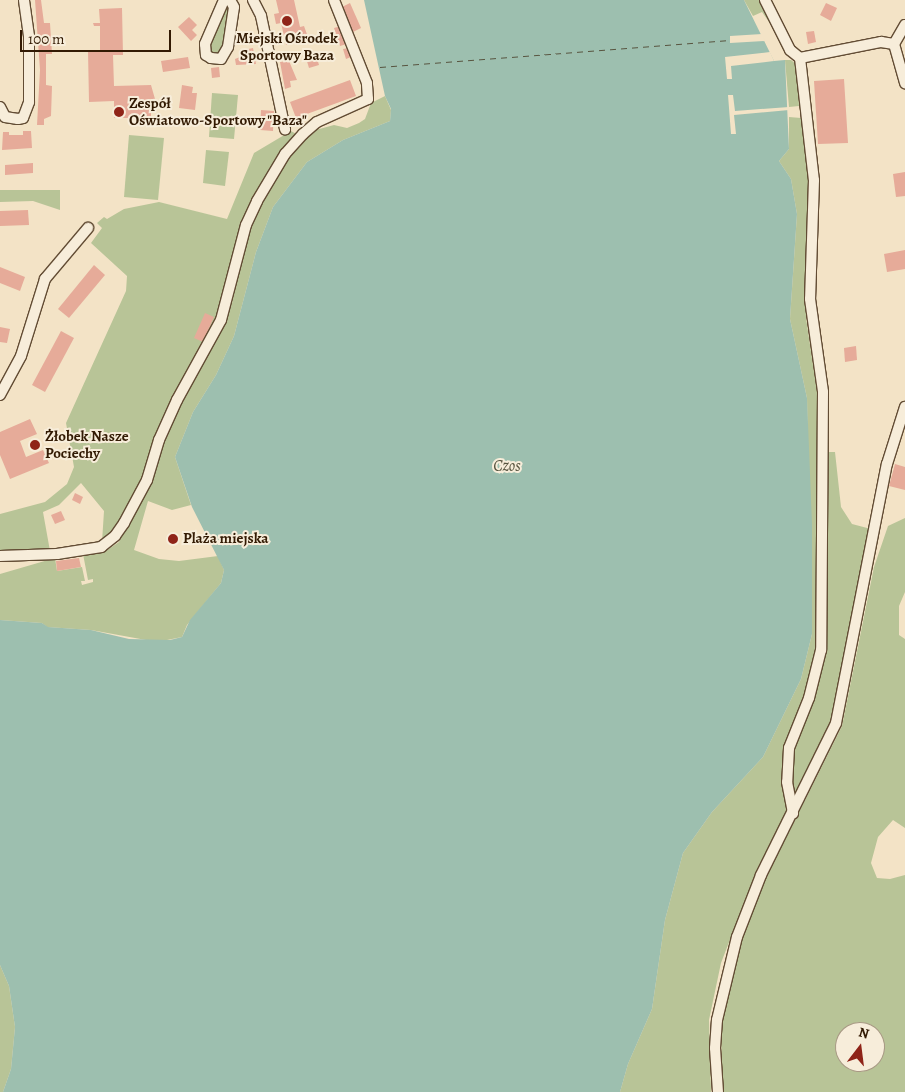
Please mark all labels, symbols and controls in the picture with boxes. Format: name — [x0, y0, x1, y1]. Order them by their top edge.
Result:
marker: Miejski Ośrodek Sportowy Baza — [281, 15, 293, 27]
scale bar — [22, 20, 174, 52]
text: 100 m — [28, 29, 65, 49]
place label: Miejski Ośrodek Sportowy Baza — [236, 29, 338, 64]
place label: Zespół Oświatowo-Sportowy "Baza" — [129, 94, 307, 129]
marker: Zespół Oświatowo-Sportowy "Baza" — [113, 106, 125, 118]
place label: Żłobek Nasze Pociechy — [45, 427, 129, 462]
marker: Żłobek Nasze Pociechy — [29, 439, 41, 451]
water label: Czos — [493, 456, 521, 476]
place label: Plaża miejska — [183, 530, 268, 548]
marker: Plaża miejska — [167, 533, 179, 545]
north arrow — [835, 1022, 885, 1072]
text: N — [856, 1022, 871, 1043]

